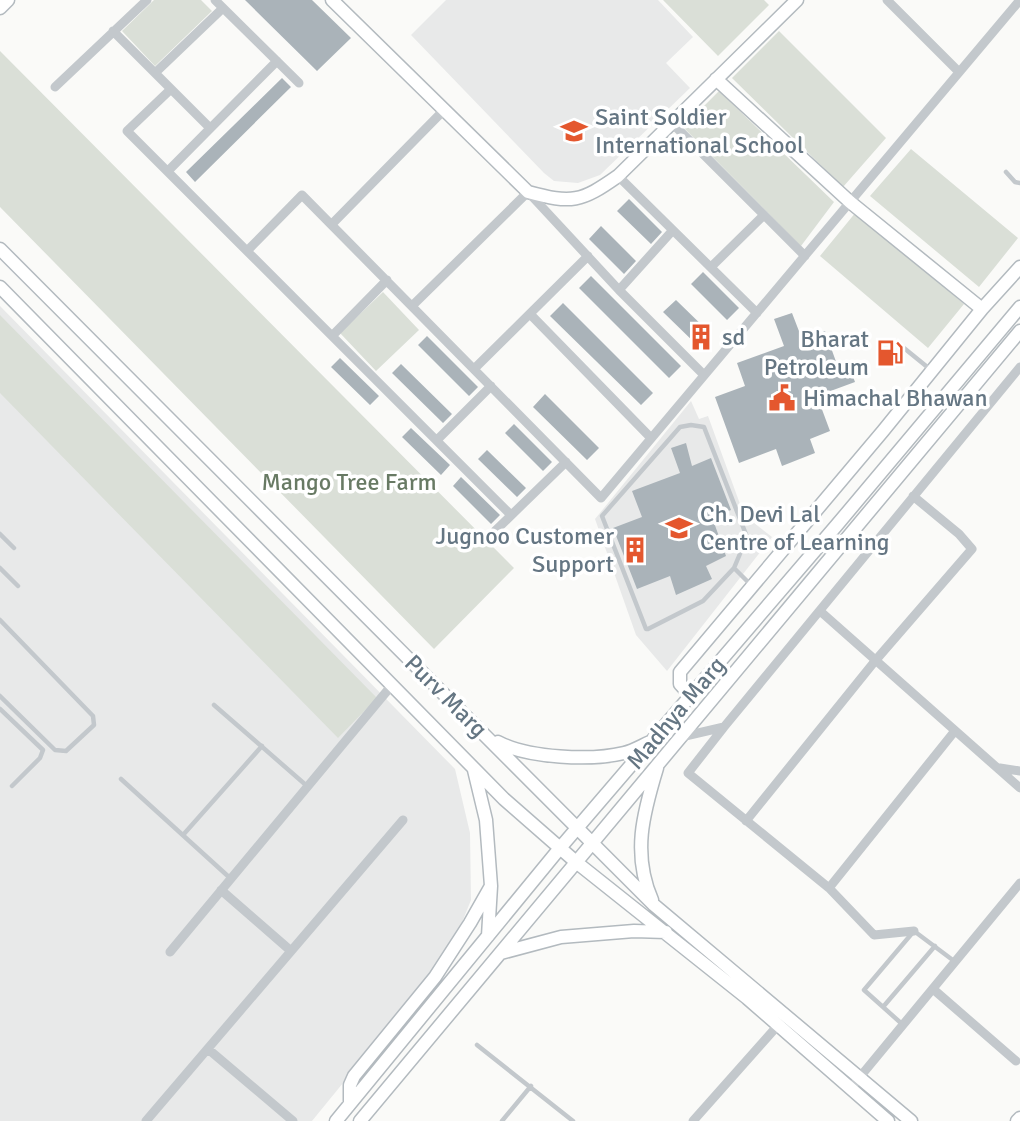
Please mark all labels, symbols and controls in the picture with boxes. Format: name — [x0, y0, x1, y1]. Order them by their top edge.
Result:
place label: Saint Soldier International School — [595, 102, 804, 160]
school or university icon: Saint Soldier International School — [559, 116, 589, 146]
building icon: sd — [686, 322, 716, 352]
place label: sd — [722, 322, 745, 352]
place label: Bharat Petroleum — [764, 324, 869, 382]
fuel station icon: Bharat Petroleum — [875, 338, 905, 368]
public building icon: Himachal Bhawan — [767, 383, 797, 413]
place label: Himachal Bhawan — [803, 383, 988, 413]
park label: Mango Tree Farm — [261, 467, 437, 497]
place label: Ch. Devi Lal Centre of Learning — [700, 499, 889, 557]
school or university icon: Ch. Devi Lal Centre of Learning — [664, 513, 694, 543]
place label: Jugnoo Customer Support — [435, 521, 614, 579]
building icon: Jugnoo Customer Support — [620, 535, 650, 565]
street label: Purv Marg — [398, 648, 494, 744]
street label: Madhya Marg — [620, 650, 732, 776]

